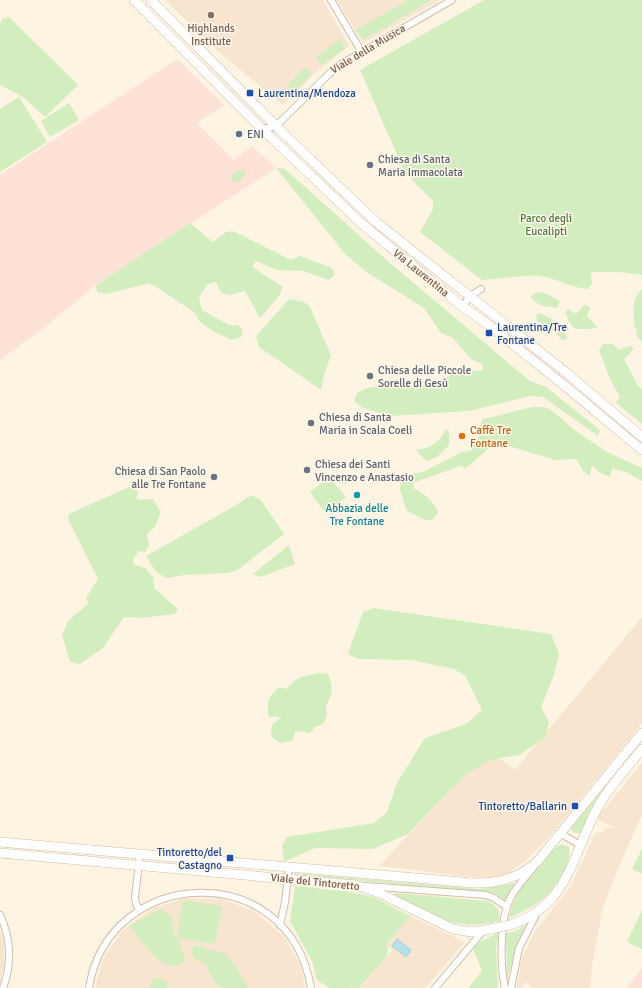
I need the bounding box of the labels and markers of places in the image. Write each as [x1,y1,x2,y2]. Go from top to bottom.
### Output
marker: Highlands Institute [206,10,216,20]
place label: Highlands Institute [187,22,235,48]
place label: Laurentina/Mendoza [258,87,356,100]
marker: Laurentina/Mendoza [245,88,255,98]
place label: ENI [247,128,264,141]
marker: ENI [234,129,244,139]
place label: Chiesa di Santa Maria Immacolata [378,153,463,179]
marker: Chiesa di Santa Maria Immacolata [365,160,375,170]
place label: Laurentina/Tre Fontane [497,321,567,347]
marker: Laurentina/Tre Fontane [484,328,494,338]
place label: Chiesa delle Piccole Sorelle di Gesù [378,364,471,390]
marker: Chiesa delle Piccole Sorelle di Gesù [365,371,375,381]
place label: Chiesa di Santa Maria in Scala Coeli [319,411,412,437]
marker: Chiesa di Santa Maria in Scala Coeli [306,418,316,428]
place label: Caffè Tre Fontane [470,424,511,450]
marker: Caffè Tre Fontane [457,431,467,441]
place label: Chiesa dei Santi Vincenzo e Anastasio [315,458,414,484]
place label: Chiesa di San Paolo alle Tre Fontane [115,465,206,491]
marker: Chiesa dei Santi Vincenzo e Anastasio [302,465,312,475]
marker: Chiesa di San Paolo alle Tre Fontane [209,472,219,482]
marker: Abbazia delle Tre Fontane [352,490,362,500]
place label: Abbazia delle Tre Fontane [326,502,388,528]
place label: Tintoretto/Ballarin [478,800,567,813]
marker: Tintoretto/Ballarin [570,801,580,811]
place label: Tintoretto/del Castagno [157,846,222,872]
marker: Tintoretto/del Castagno [225,853,235,863]

